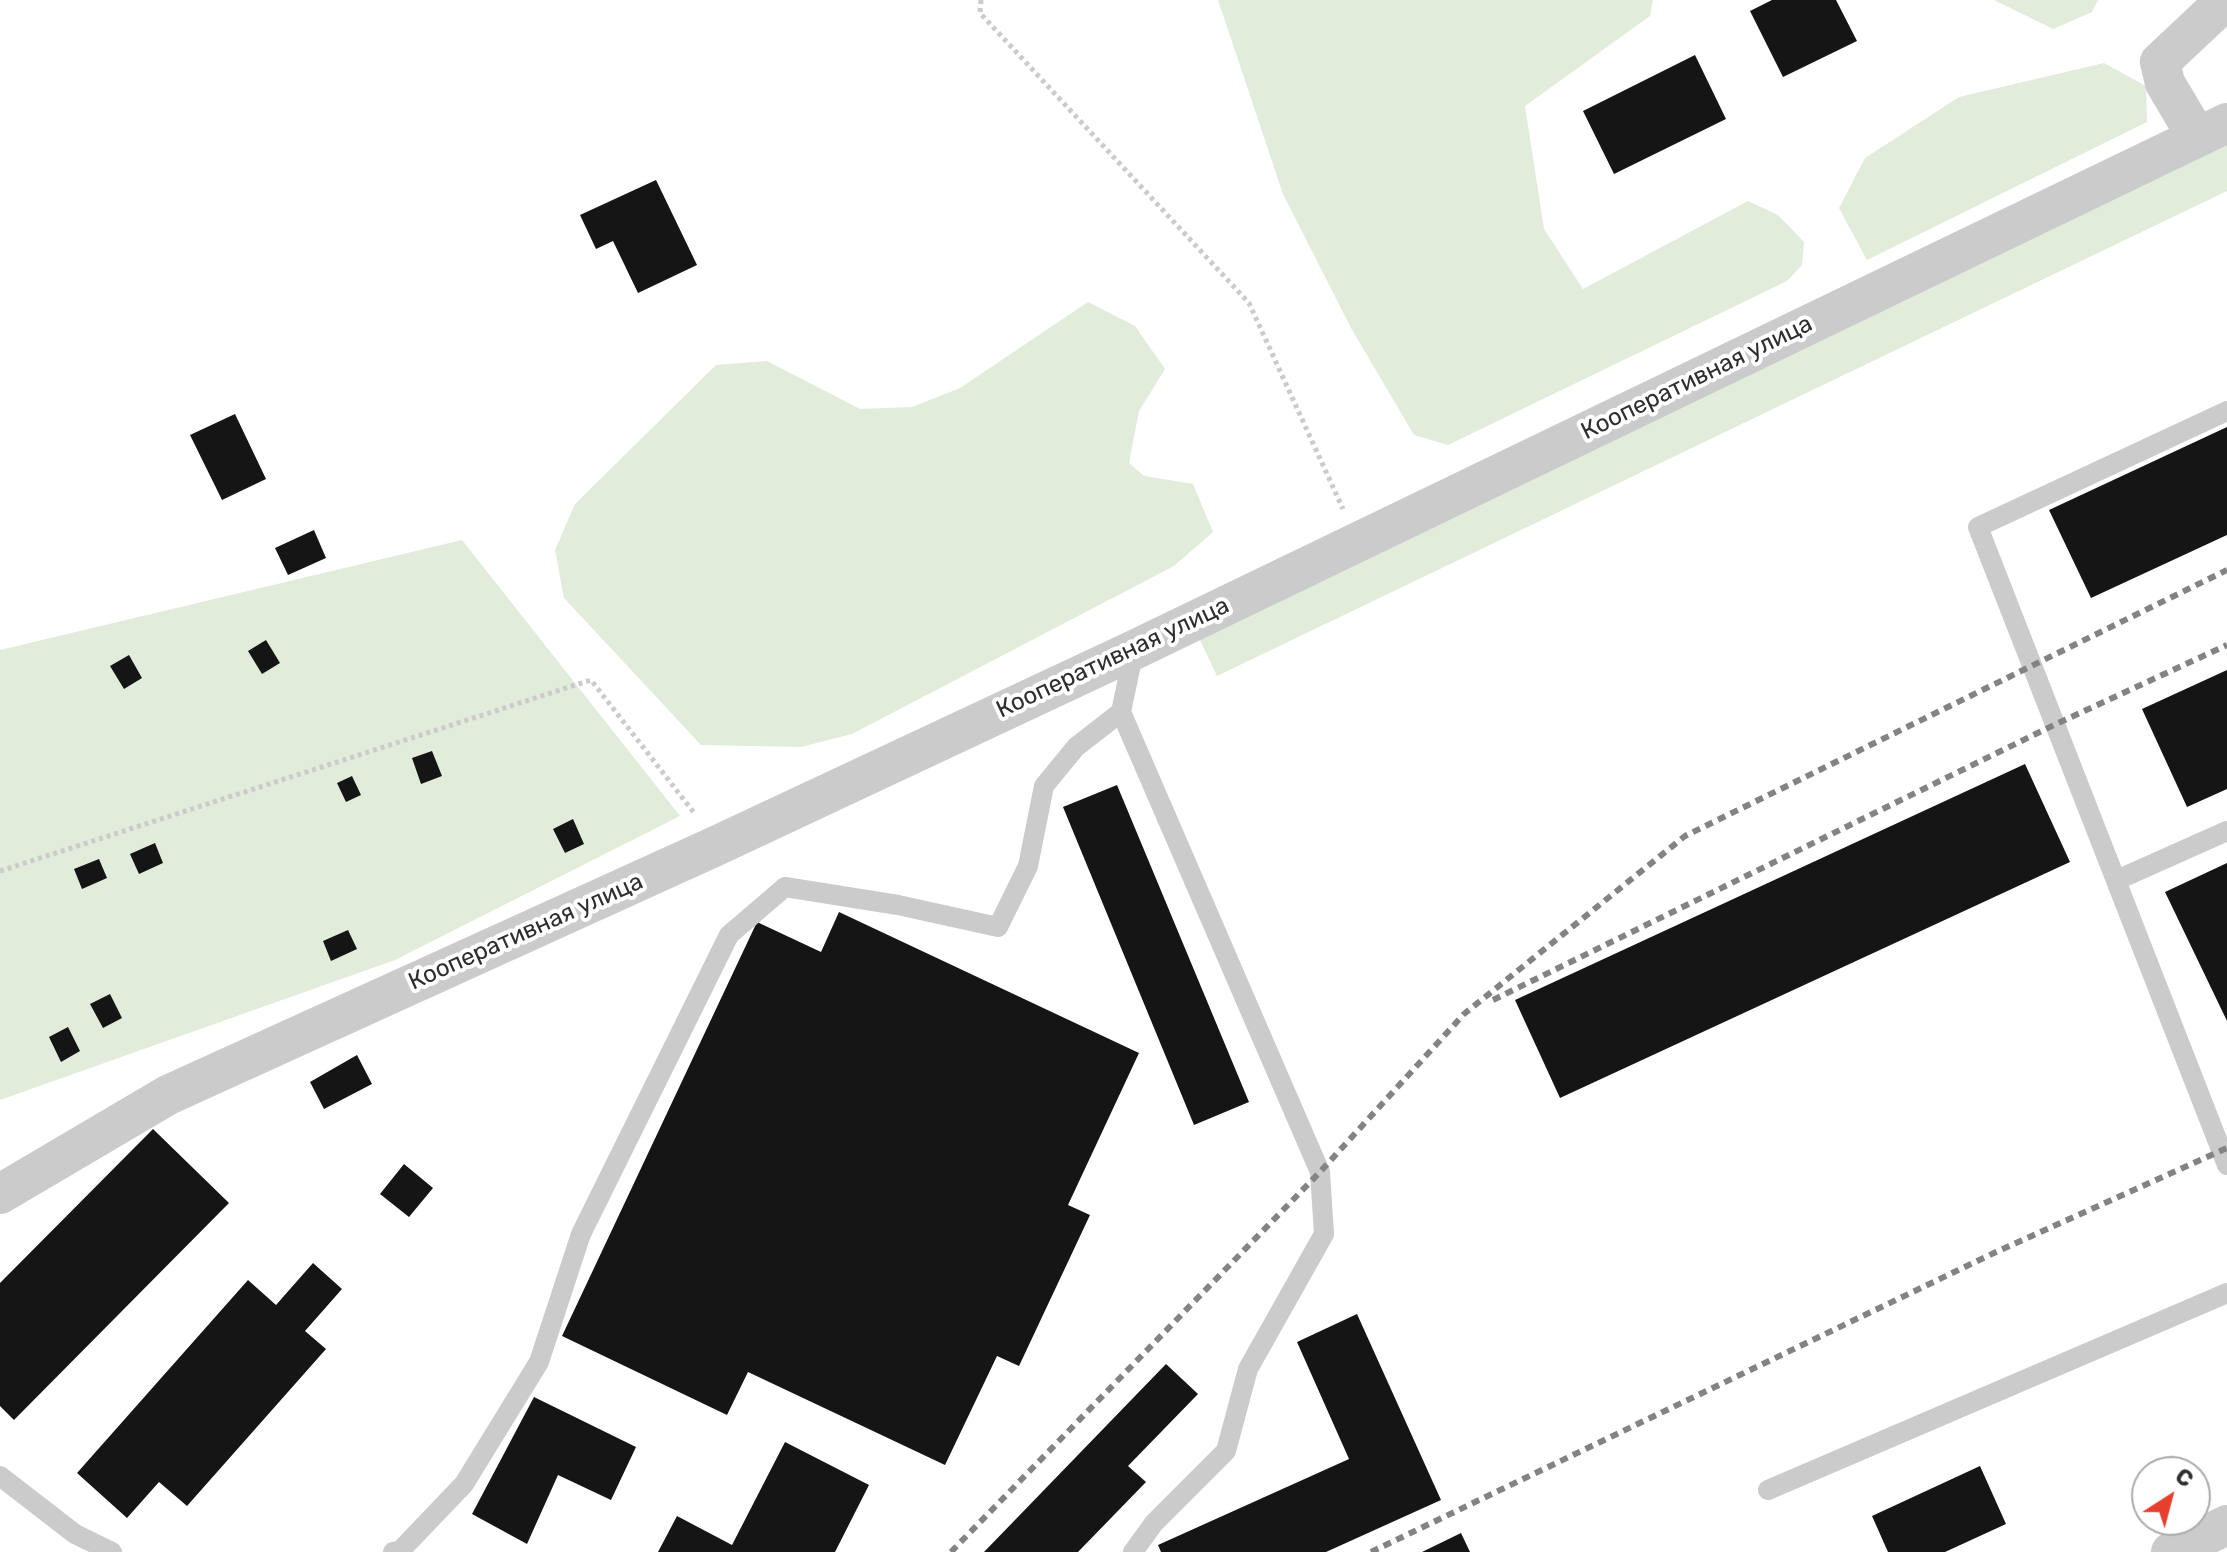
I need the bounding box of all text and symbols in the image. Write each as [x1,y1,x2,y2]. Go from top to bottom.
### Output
street label: Кооперативная улица [1577,309,1817,447]
street label: Кооперативная улица [992,591,1234,725]
street label: Кооперативная улица [404,867,648,997]
north arrow [2131,1456,2211,1536]
text: С [2170,1462,2198,1493]

